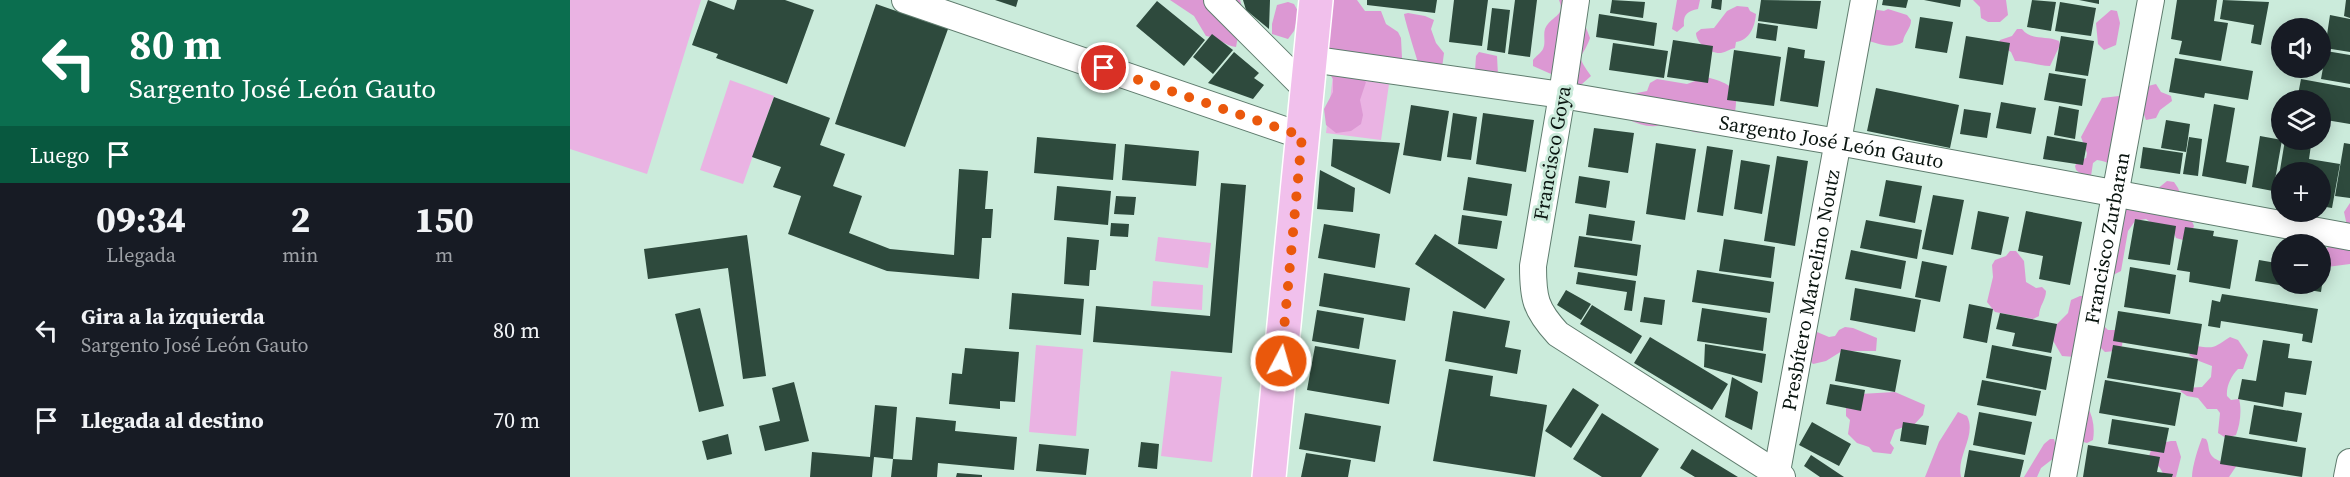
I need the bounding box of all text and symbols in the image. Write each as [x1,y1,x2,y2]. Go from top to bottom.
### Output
text: 80 m [129,15,222,73]
map controls [2271,18,2331,294]
button: sound [2271,18,2331,78]
icon: left [30,24,108,102]
pin [1078,42,1129,93]
icon: arrive [1087,51,1120,84]
text: Sargento José León Gauto [129,70,436,107]
street label: Francisco Goya [1526,83,1578,222]
button: layers [2271,90,2331,150]
street label: Sargento José León Gauto [1717,108,1946,175]
icon: arrive [102,138,135,171]
text: Luego [30,140,90,170]
street label: Francisco Zurbaran [2078,150,2137,326]
button: + [2271,162,2331,222]
street label: Presbítero Marcelino Noutz [1775,167,1846,413]
text: 09:34 [96,195,186,244]
text: 2 [290,195,310,244]
text: 150 [414,195,474,244]
button: − [2271,234,2331,294]
text: Llegada [106,241,176,269]
text: min [282,241,318,269]
text: m [435,241,453,269]
text: Gira a la izquierda [81,301,265,331]
icon: left [30,314,63,347]
text: 80 m [493,315,540,345]
position arrow [1249,329,1313,393]
text: Sargento José León Gauto [81,331,309,359]
icon: arrive [30,404,63,437]
text: Llegada al destino [81,405,264,435]
text: 70 m [493,405,540,435]

